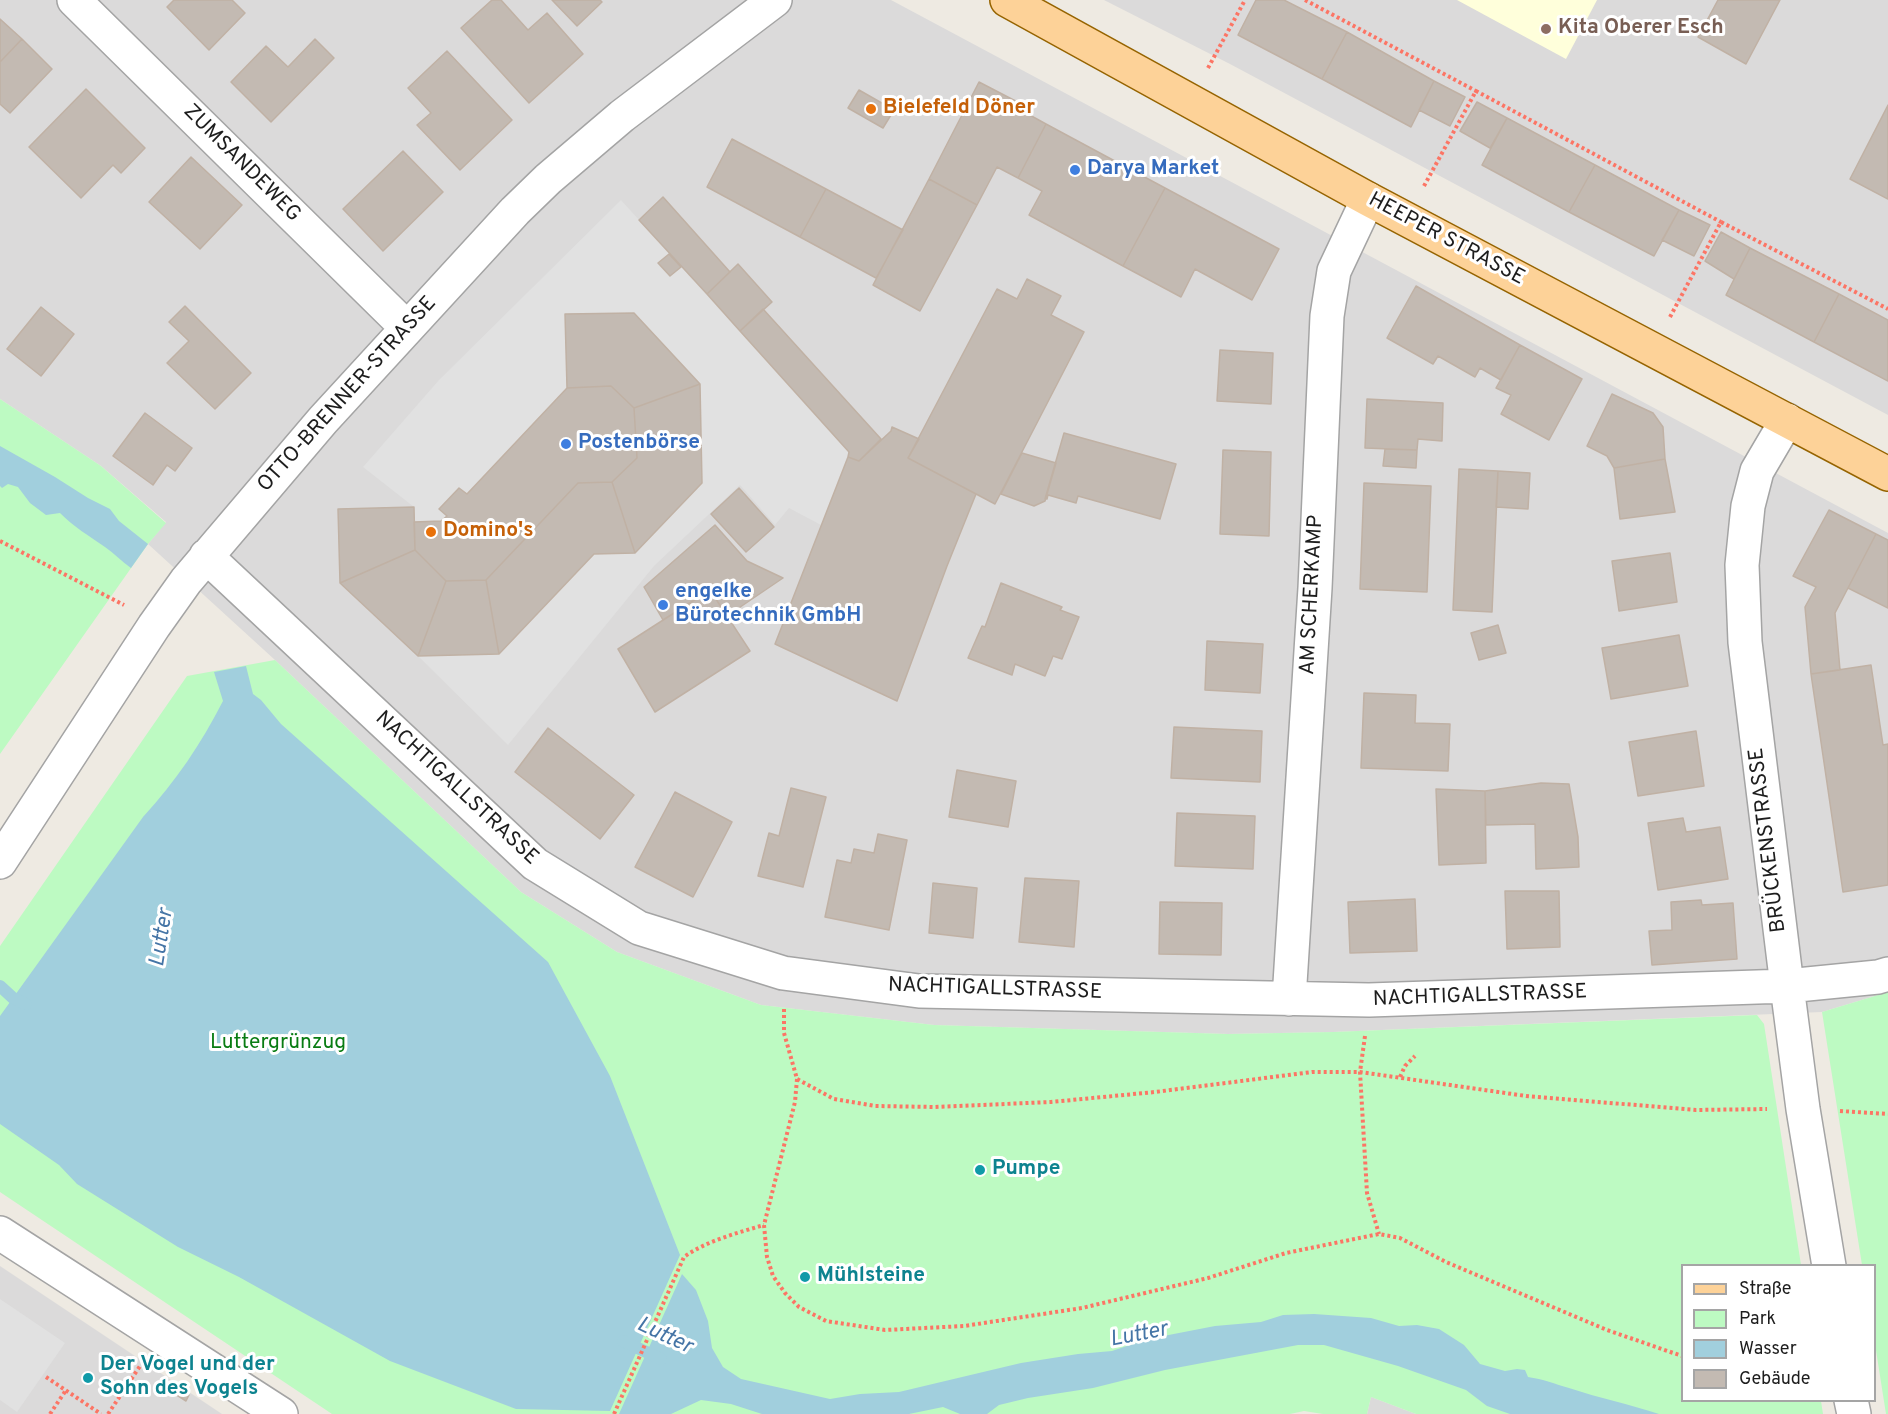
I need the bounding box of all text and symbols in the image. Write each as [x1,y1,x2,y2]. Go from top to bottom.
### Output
place label: Kita Oberer Esch [1558,16,1724,42]
marker: Kita Oberer Esch [1539,22,1553,36]
place label: Bielefeld Döner [883,96,1035,122]
street label: ZUMSANDEWEG [177,100,305,228]
marker: Bielefeld Döner [864,102,878,116]
place label: Darya Market [1087,157,1219,183]
marker: Darya Market [1068,163,1082,177]
street label: HEEPER STRASSE [1364,188,1528,292]
street label: OTTO-BRENNER-STRASSE [253,292,443,498]
place label: Postenbörse [578,431,700,457]
marker: Postenbörse [559,437,573,451]
street label: AM SCHERKAMP [1296,514,1330,676]
place label: Domino's [443,519,534,545]
marker: Domino's [424,525,438,539]
place label: engelke Bürotechnik GmbH [675,580,861,630]
marker: engelke Bürotechnik GmbH [656,598,670,612]
street label: NACHTIGALLSTRASSE [369,707,543,871]
street label: BRÜCKENSTRASSE [1745,746,1793,934]
water label: Lutter [145,907,181,969]
street label: NACHTIGALLSTRASSE [887,974,1103,1006]
street label: NACHTIGALLSTRASSE [1372,981,1588,1013]
park label: Luttergrünzug [210,1031,346,1057]
place label: Pumpe [992,1157,1060,1183]
marker: Pumpe [973,1163,987,1177]
place label: Mühlsteine [817,1264,925,1290]
legend [1681,1264,1876,1402]
marker: Mühlsteine [798,1270,812,1284]
text: Straße [1739,1278,1791,1301]
text: Park [1739,1308,1776,1331]
water label: Lutter [632,1313,696,1361]
water label: Lutter [1108,1317,1170,1355]
text: Wasser [1739,1338,1797,1361]
place label: Der Vogel und der Sohn des Vogels [100,1353,275,1403]
text: Gebäude [1739,1368,1811,1391]
marker: Der Vogel und der Sohn des Vogels [81,1371,95,1385]

